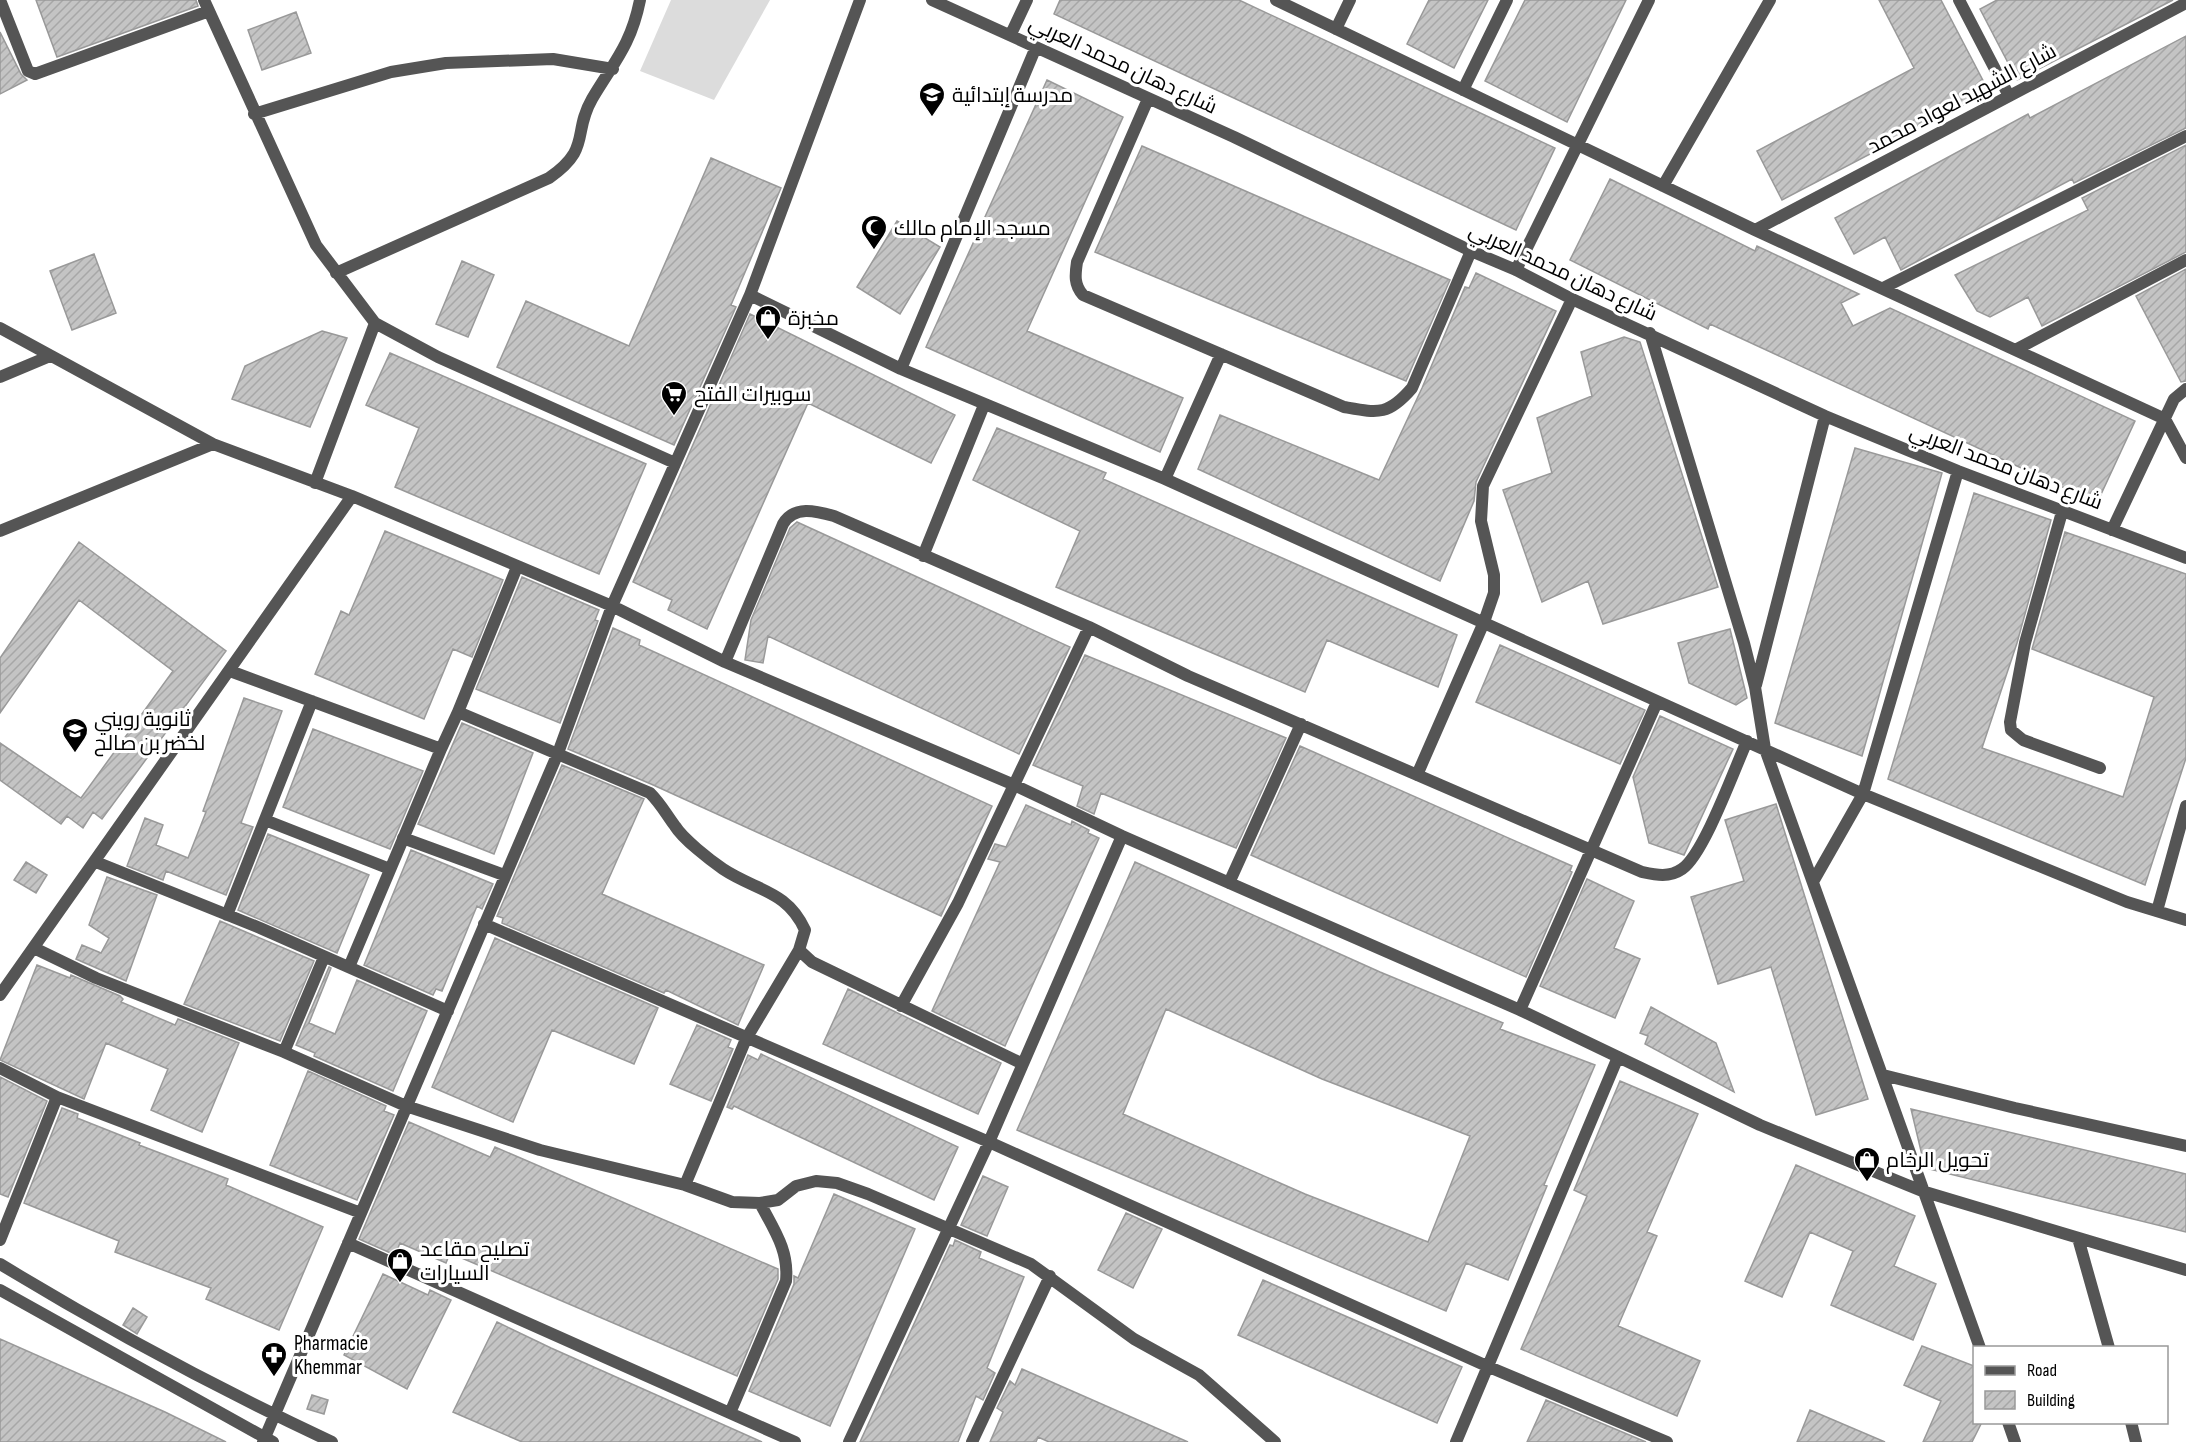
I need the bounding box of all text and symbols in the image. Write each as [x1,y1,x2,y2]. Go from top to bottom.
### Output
street label: شارع دهان محمد العربي [1024,10,1221,122]
street label: شارع الشهيد لعواد محمد [1863,39,2061,160]
school or university icon: مدرسة إبتدائية [917,80,947,118]
place label: مدرسة إبتدائية [952,83,1073,108]
mosque icon: مسجد الإمام مالك [859,213,889,251]
place label: مسجد الإمام مالك [894,216,1051,242]
street label: شارع دهان محمد العربي [1464,217,1661,329]
shop icon: مخبزة [753,303,783,341]
place label: مخبزة [788,306,839,331]
supermarket icon: سوبيرات الفتح [659,379,689,417]
place label: سوبيرات الفتح [694,382,811,408]
street label: شارع دهان محمد العربي [1905,419,2106,518]
place label: ثانوية رويني لخضر بن صالح [94,707,205,757]
school or university icon: ثانوية رويني لخضر بن صالح [60,716,90,754]
shop icon: تحويل الرخام [1852,1145,1882,1183]
place label: تحويل الرخام [1886,1148,1989,1174]
place label: تصليح مقاعد السيارات [420,1237,530,1286]
shop icon: تصليح مقاعد السيارات [385,1246,415,1284]
place label: Pharmacie Khemmar [294,1331,368,1380]
pharmacy icon: Pharmacie Khemmar [259,1340,289,1378]
legend [1973,1346,2168,1424]
text: Road [2027,1360,2057,1381]
text: Building [2027,1390,2075,1411]

